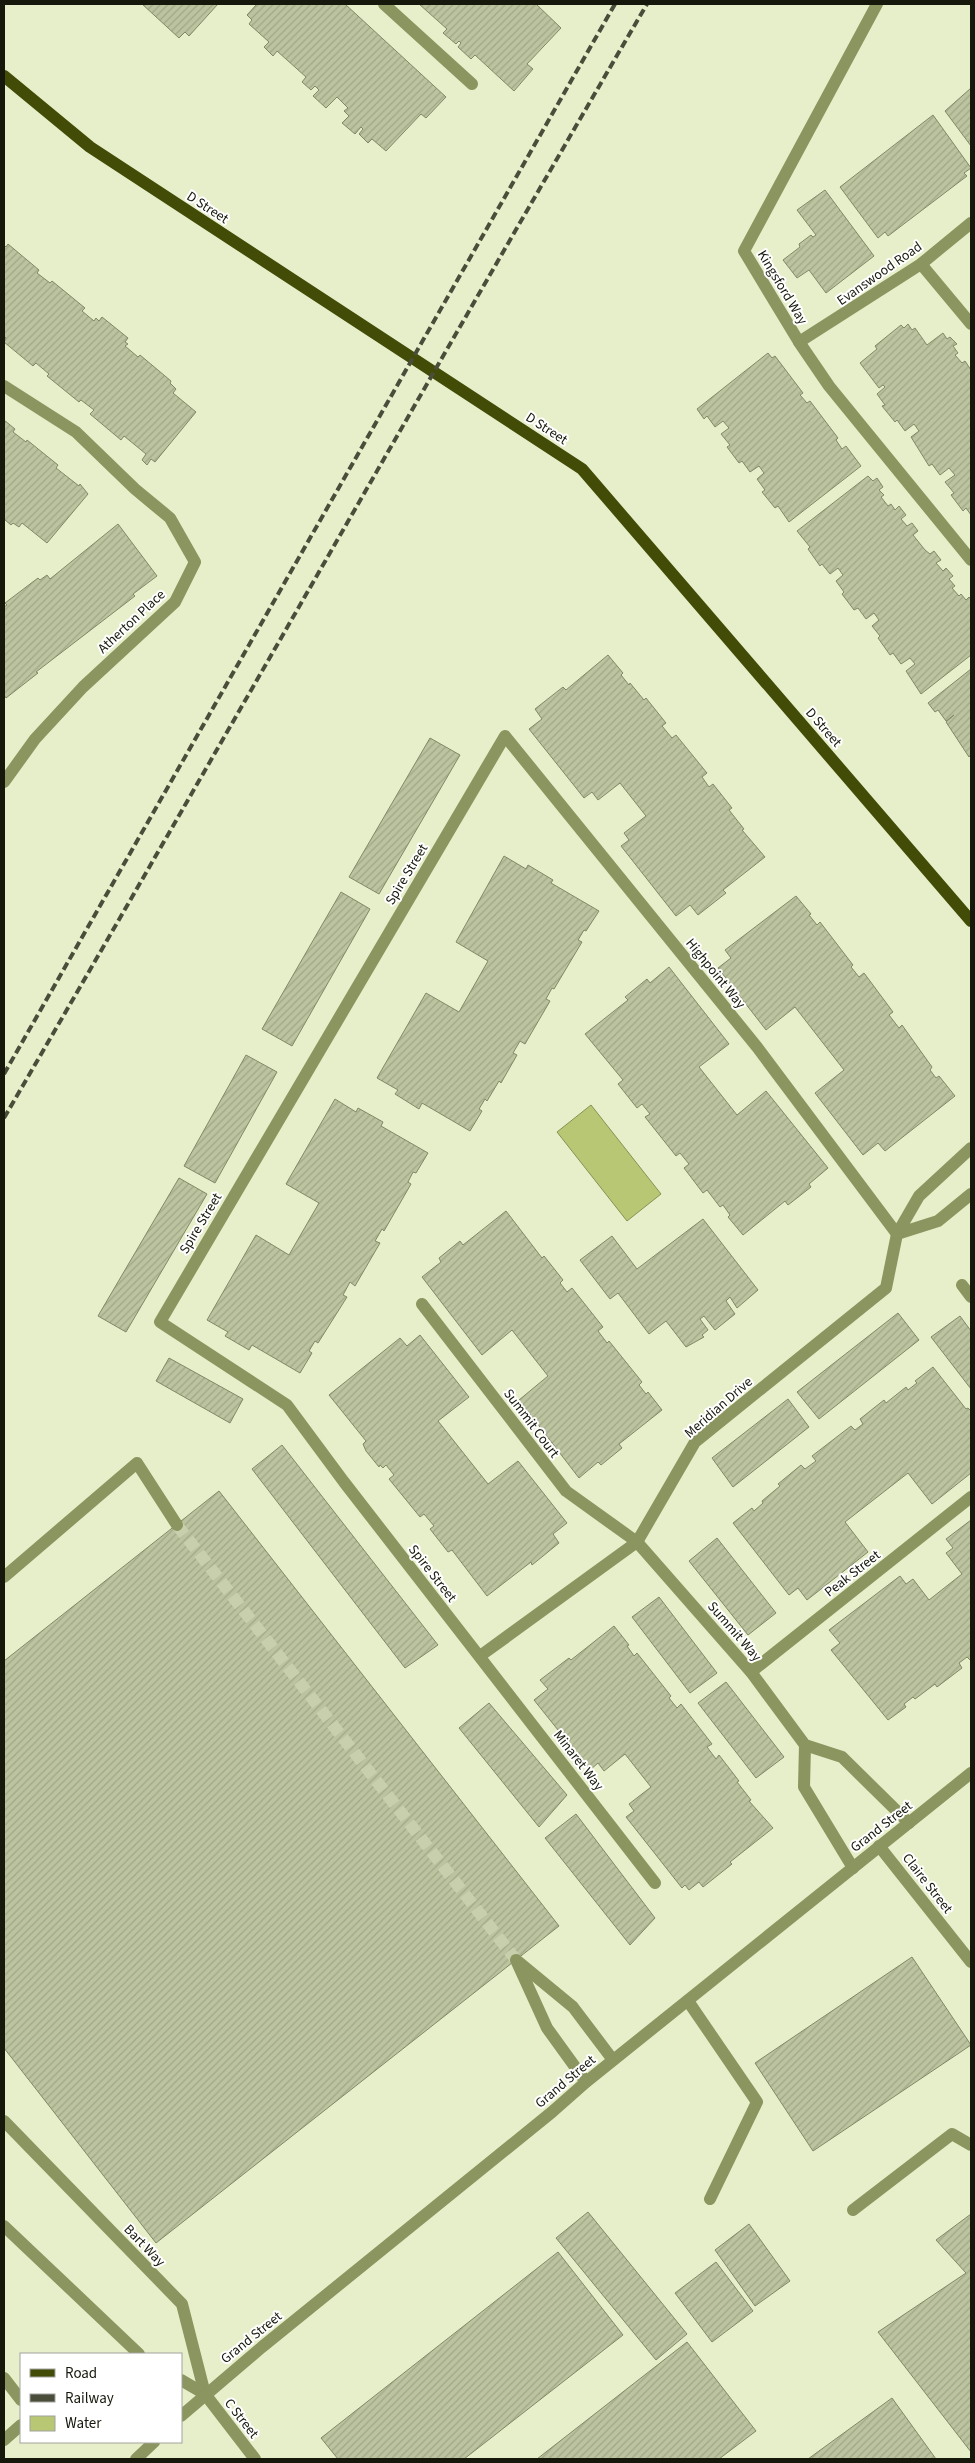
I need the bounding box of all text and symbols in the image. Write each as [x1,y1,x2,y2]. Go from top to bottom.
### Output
street label: D Street [183,187,233,229]
street label: Evanswood Road [833,237,926,311]
street label: Kingsford Way [752,247,812,329]
street label: D Street [522,408,572,450]
street label: Atherton Place [94,585,170,658]
street label: D Street [800,704,846,752]
street label: Spire Street [381,840,433,909]
street label: Highpoint Way [681,934,750,1014]
street label: Spire Street [175,1189,227,1258]
street label: Meridian Drive [680,1372,757,1443]
street label: Summit Court [499,1385,564,1463]
street label: Spire Street [403,1541,461,1607]
street label: Peak Street [820,1545,885,1602]
street label: Summit Way [703,1597,766,1666]
street label: Minaret Way [548,1726,608,1795]
street label: Grand Street [846,1796,917,1857]
street label: Claire Street [897,1849,957,1918]
street label: Grand Street [531,2050,600,2113]
street label: Bart Way [119,2220,170,2272]
street label: Grand Street [217,2307,287,2369]
legend [20,2353,182,2443]
text: Road [65,2363,97,2384]
text: Railway [65,2388,114,2409]
street label: C Street [219,2394,263,2443]
text: Water [65,2413,102,2434]

